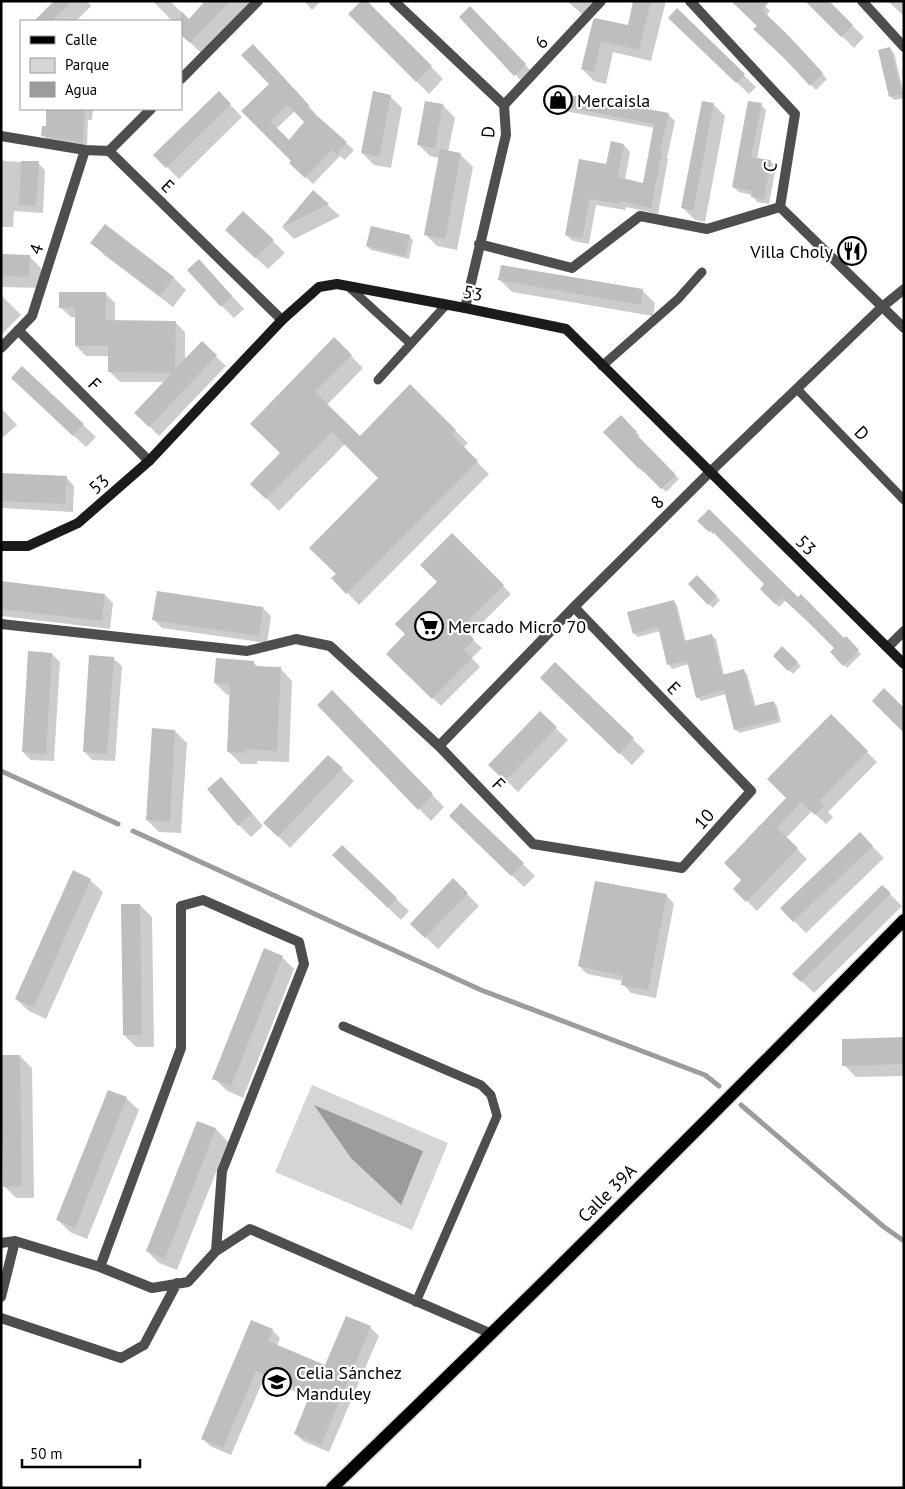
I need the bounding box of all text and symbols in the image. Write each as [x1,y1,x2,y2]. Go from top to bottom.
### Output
legend [20,20,182,110]
text: Calle [65,30,97,49]
street label: 6 [529,31,553,53]
text: Parque [65,55,109,74]
text: Agua [65,80,97,99]
shop icon: Mercaisla [543,85,573,115]
place label: Mercaisla [577,89,650,112]
street label: D [476,125,500,139]
street label: C [758,160,782,174]
street label: E [157,174,179,198]
restaurant icon: Villa Choly [837,236,867,266]
place label: Villa Choly [749,240,834,263]
street label: 4 [24,241,49,257]
street label: 53 [461,280,485,306]
street label: F [84,373,106,395]
street label: D [850,421,874,445]
street label: 53 [84,469,114,499]
street label: 8 [645,490,669,514]
street label: 53 [791,530,821,560]
supermarket icon: Mercado Micro 70 [414,611,444,641]
place label: Mercado Micro 70 [448,615,586,638]
street label: E [662,677,686,699]
street label: F [487,773,511,795]
street label: 10 [689,804,719,834]
street label: Calle 39A [573,1159,641,1227]
place label: Celia Sánchez Manduley [296,1361,402,1405]
school or university icon: Celia Sánchez Manduley [262,1367,292,1397]
scale bar [22,1436,140,1468]
text: 50 m [30,1444,63,1463]

